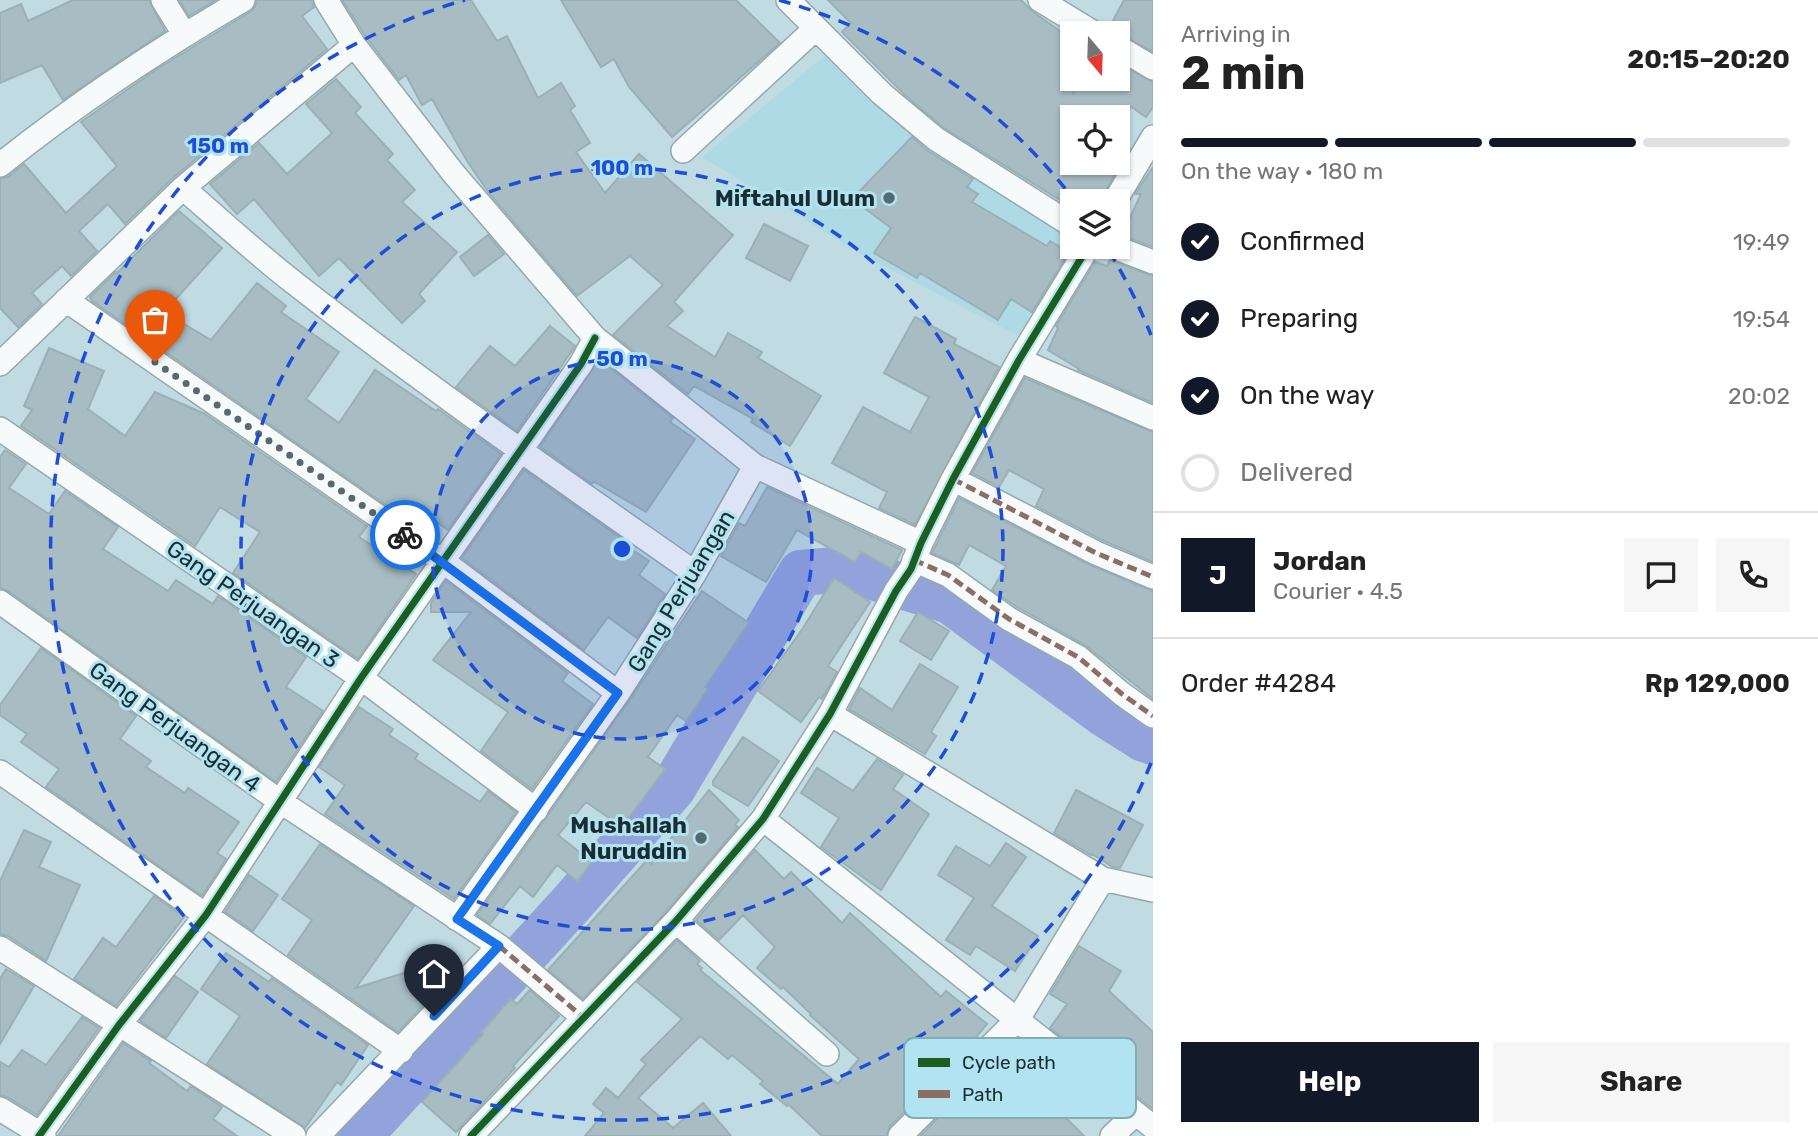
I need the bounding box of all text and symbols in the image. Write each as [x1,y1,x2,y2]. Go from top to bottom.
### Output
text: Arriving in [1181,20,1291,48]
north arrow [1060,21,1130,91]
map controls [1060,21,1130,259]
text: 20:15–20:20 [1627,44,1790,75]
text: 2 min [1181,46,1306,101]
button: locate [1060,105,1130,175]
text: 150 m [187,133,249,158]
text: 100 m [591,155,653,180]
text: On the way · 180 m [1181,157,1383,185]
place label: Miftahul Ulum [715,184,875,212]
button: layers [1060,189,1130,259]
marker: Miftahul Ulum [881,190,897,206]
icon: check [1181,223,1219,261]
text: Confirmed [1240,226,1365,257]
text: 19:49 [1733,228,1790,256]
pin [125,290,185,362]
icon: check [1181,300,1219,338]
icon: bag [136,301,174,339]
text: Preparing [1240,303,1358,334]
text: 19:54 [1733,305,1790,333]
text: 50 m [596,346,648,371]
icon: check [1181,377,1219,415]
text: On the way [1240,380,1374,411]
text: 20:02 [1728,382,1790,410]
text: Delivered [1240,457,1353,488]
courier [370,500,440,570]
street label: Gang Perjuangan [621,505,741,677]
icon: bike [386,516,424,554]
street label: Gang Perjuangan 3 [161,534,345,674]
centre of rings [610,537,634,561]
button: chat [1624,538,1698,612]
button: phone [1716,538,1790,612]
text: Jordan [1273,546,1366,577]
text: J [1209,560,1227,591]
text: Courier · 4.5 [1273,577,1403,605]
street label: Gang Perjuangan 4 [84,656,266,798]
text: Order #4284 [1181,668,1336,699]
text: Rp 129,000 [1645,668,1790,699]
place label: Mushallah Nuruddin [570,811,687,865]
marker: Mushallah Nuruddin [693,830,709,846]
pin [404,944,464,1016]
icon: home [415,955,453,993]
legend [904,1038,1136,1118]
button: Help [1181,1042,1479,1122]
button: Share [1493,1042,1790,1122]
text: Cycle path [962,1051,1056,1074]
text: Path [962,1083,1003,1106]

